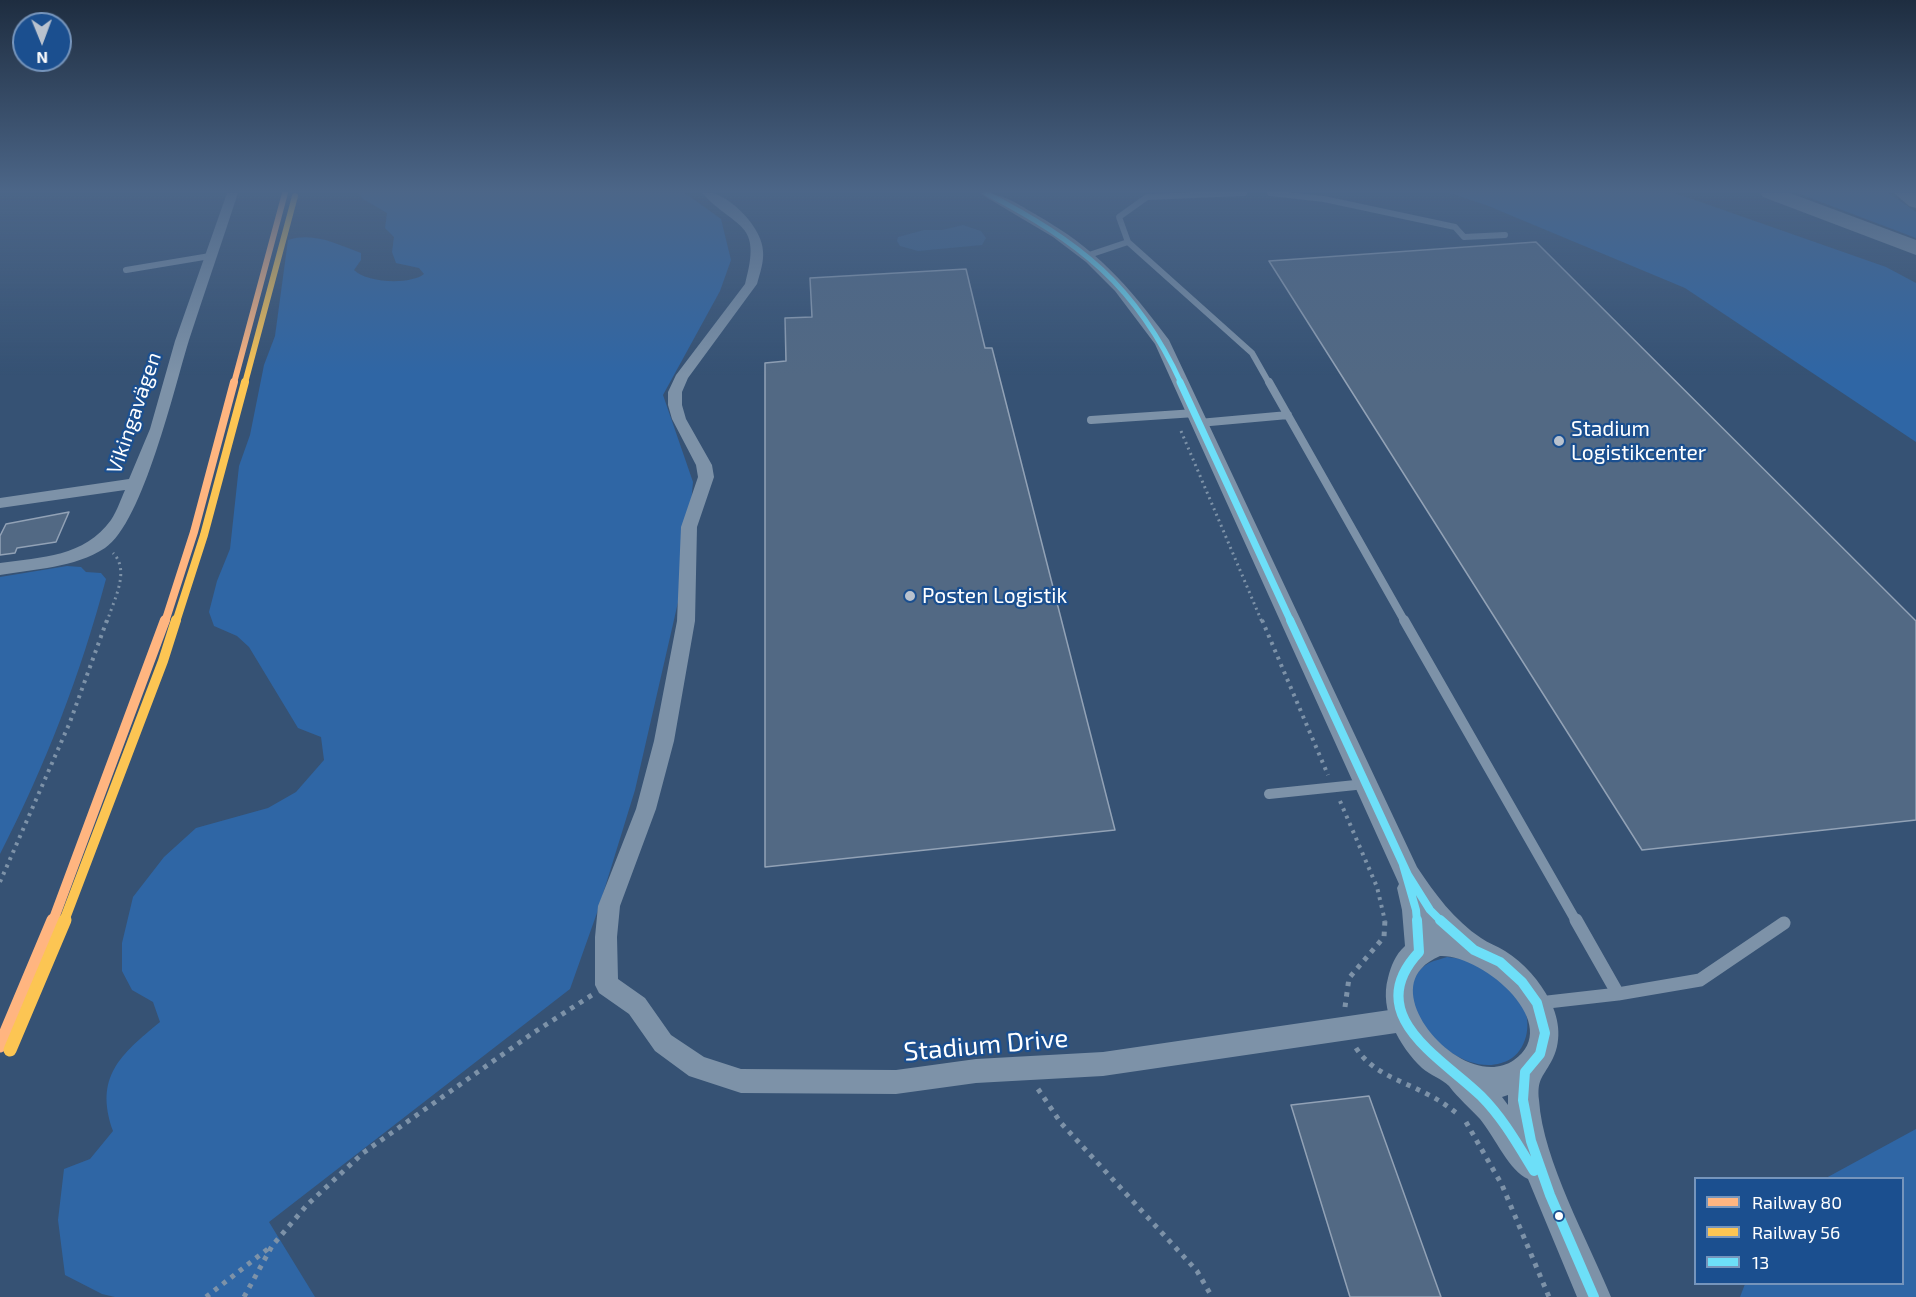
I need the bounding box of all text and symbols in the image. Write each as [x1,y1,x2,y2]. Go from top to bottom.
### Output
north arrow [12,12,72,72]
text: N [36,49,48,68]
street label: Vikingavägen [101,349,167,477]
place label: Stadium Logistikcenter [1571,416,1706,466]
marker: Stadium Logistikcenter [1552,434,1566,448]
place label: Posten Logistik [922,583,1067,609]
marker: Posten Logistik [903,589,917,603]
street label: Stadium Drive [902,1022,1070,1068]
legend [1694,1177,1904,1285]
text: Railway 80 [1752,1191,1842,1213]
unlabelled marker [1553,1210,1565,1222]
text: Railway 56 [1752,1221,1840,1243]
text: 13 [1752,1251,1769,1273]

